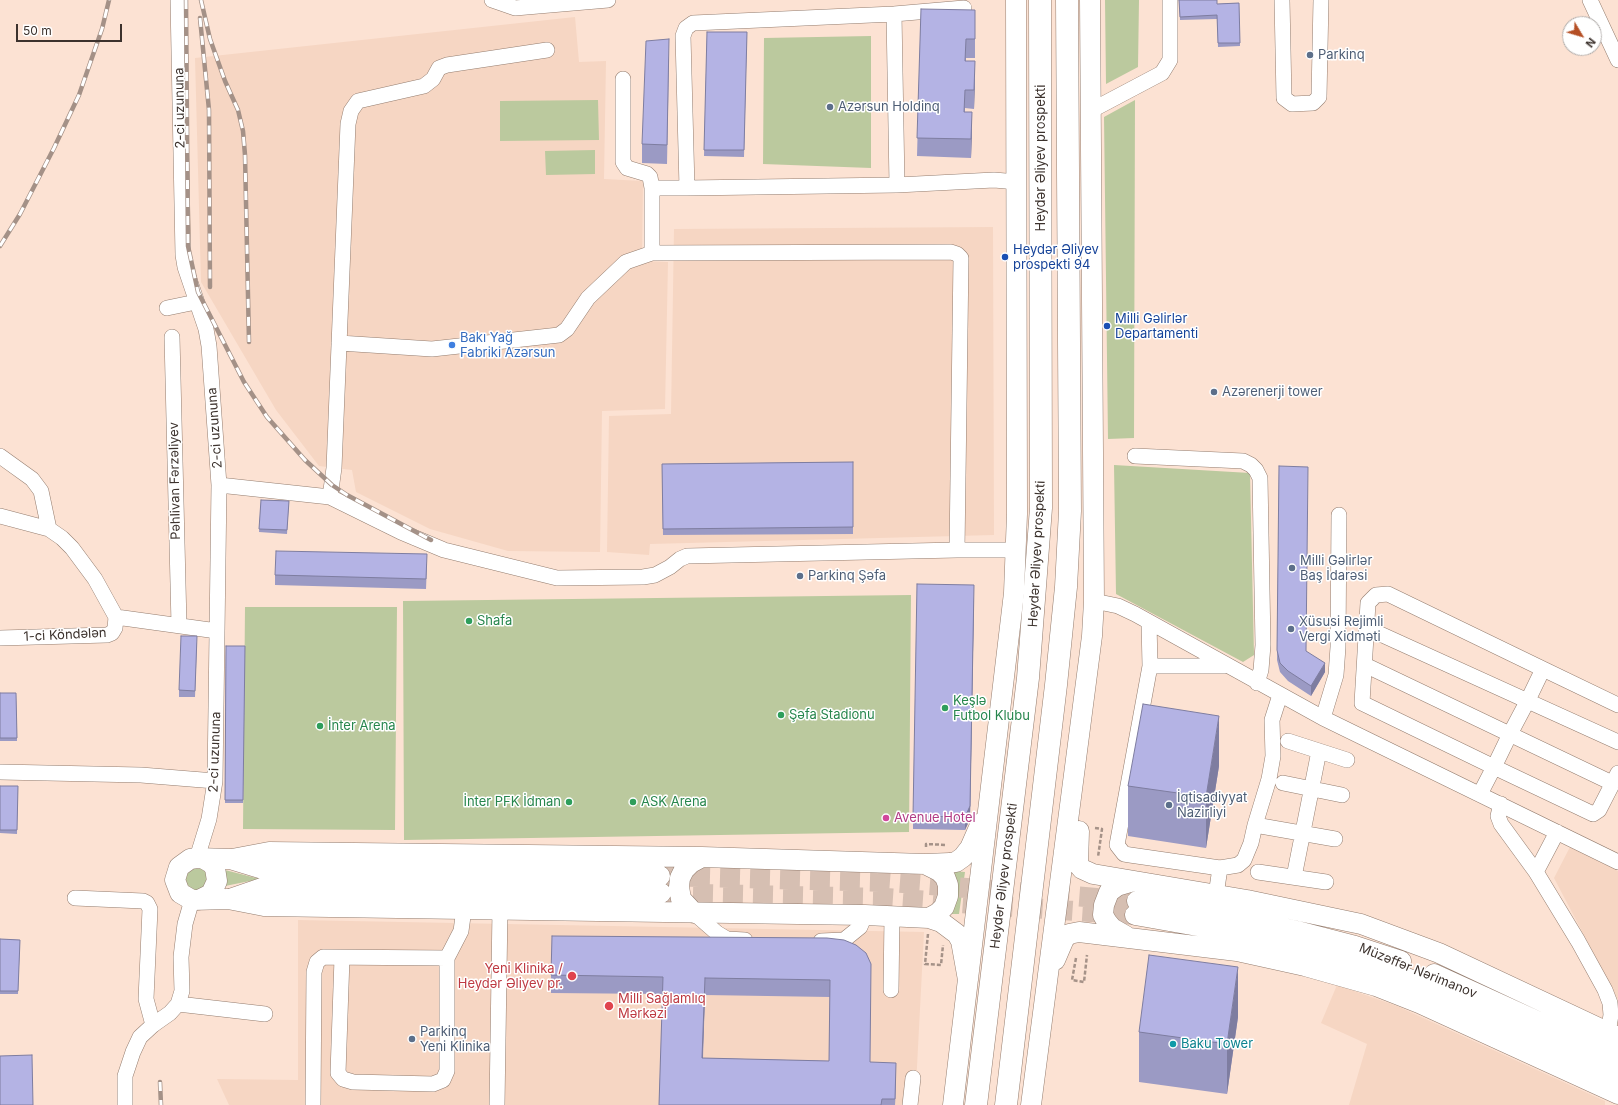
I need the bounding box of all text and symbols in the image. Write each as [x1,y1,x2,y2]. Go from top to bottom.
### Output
scale bar [18,16,124,42]
north arrow [1562,16,1602,56]
text: 50 m [23,23,52,38]
text: N [1583,35,1599,50]
place label: Parkinq [1318,47,1365,63]
marker: Parkinq [1305,50,1315,60]
street label: 2-ci uzununa [171,67,189,149]
street label: Heydər Əliyev prospekti [1033,85,1049,231]
place label: Azərsun Holdinq [838,99,940,115]
marker: Azərsun Holdinq [825,102,835,112]
place label: Heydər Əliyev prospekti 94 [1013,242,1099,273]
marker: Heydər Əliyev prospekti 94 [1000,252,1010,262]
place label: Milli Gəlirlər Departamenti [1115,311,1198,342]
marker: Milli Gəlirlər Departamenti [1102,321,1112,331]
place label: Bakı Yağ Fabriki Azərsun [460,330,555,361]
marker: Bakı Yağ Fabriki Azərsun [447,340,457,350]
place label: Azərenerji tower [1222,384,1323,400]
street label: 2-ci uzununa [204,387,226,469]
marker: Azərenerji tower [1209,387,1219,397]
street label: Pəhlivan Fərzəliyev [166,422,184,540]
street label: Heydər Əliyev prospekti [1025,480,1049,628]
place label: Milli Gəlirlər Baş İdarəsi [1300,553,1372,584]
marker: Milli Gəlirlər Baş İdarəsi [1287,563,1297,573]
place label: Parkinq Şəfa [808,568,886,584]
marker: Parkinq Şəfa [795,571,805,581]
place label: Shafa [477,613,512,629]
place label: Xüsusi Rejimli Vergi Xidməti [1299,614,1384,645]
marker: Shafa [464,616,474,626]
marker: Xüsusi Rejimli Vergi Xidməti [1286,624,1296,634]
street label: 1-ci Köndələn [23,625,107,645]
place label: Keşlə Futbol Klubu [953,693,1030,724]
marker: Keşlə Futbol Klubu [940,703,950,713]
place label: Şəfa Stadionu [789,707,875,723]
marker: Şəfa Stadionu [776,710,786,720]
street label: 2-ci uzununa [206,711,224,793]
place label: İnter Arena [328,718,396,734]
marker: İnter Arena [315,721,325,731]
place label: İqtisadiyyat Nazirliyi [1177,790,1247,821]
place label: İnter PFK İdman [463,794,561,810]
place label: ASK Arena [641,794,707,810]
marker: İnter PFK İdman [564,797,574,807]
marker: ASK Arena [628,797,638,807]
marker: İqtisadiyyat Nazirliyi [1164,800,1174,810]
street label: Heydər Əliyev prospekti [987,802,1021,950]
place label: Avenue Hotel [894,810,976,826]
marker: Avenue Hotel [881,813,891,823]
street label: Müzəffər Nərimanov [1357,940,1479,1002]
place label: Yeni Klinika / Heydər Əliyev pr. [458,961,563,992]
marker: Yeni Klinika / Heydər Əliyev pr. [566,970,578,982]
place label: Milli Sağlamlıq Mərkəzi [618,991,706,1022]
marker: Milli Sağlamlıq Mərkəzi [603,1000,615,1012]
place label: Parkinq Yeni Klinika [420,1024,490,1055]
marker: Parkinq Yeni Klinika [407,1034,417,1044]
place label: Baku Tower [1181,1036,1253,1052]
marker: Baku Tower [1168,1039,1178,1049]

